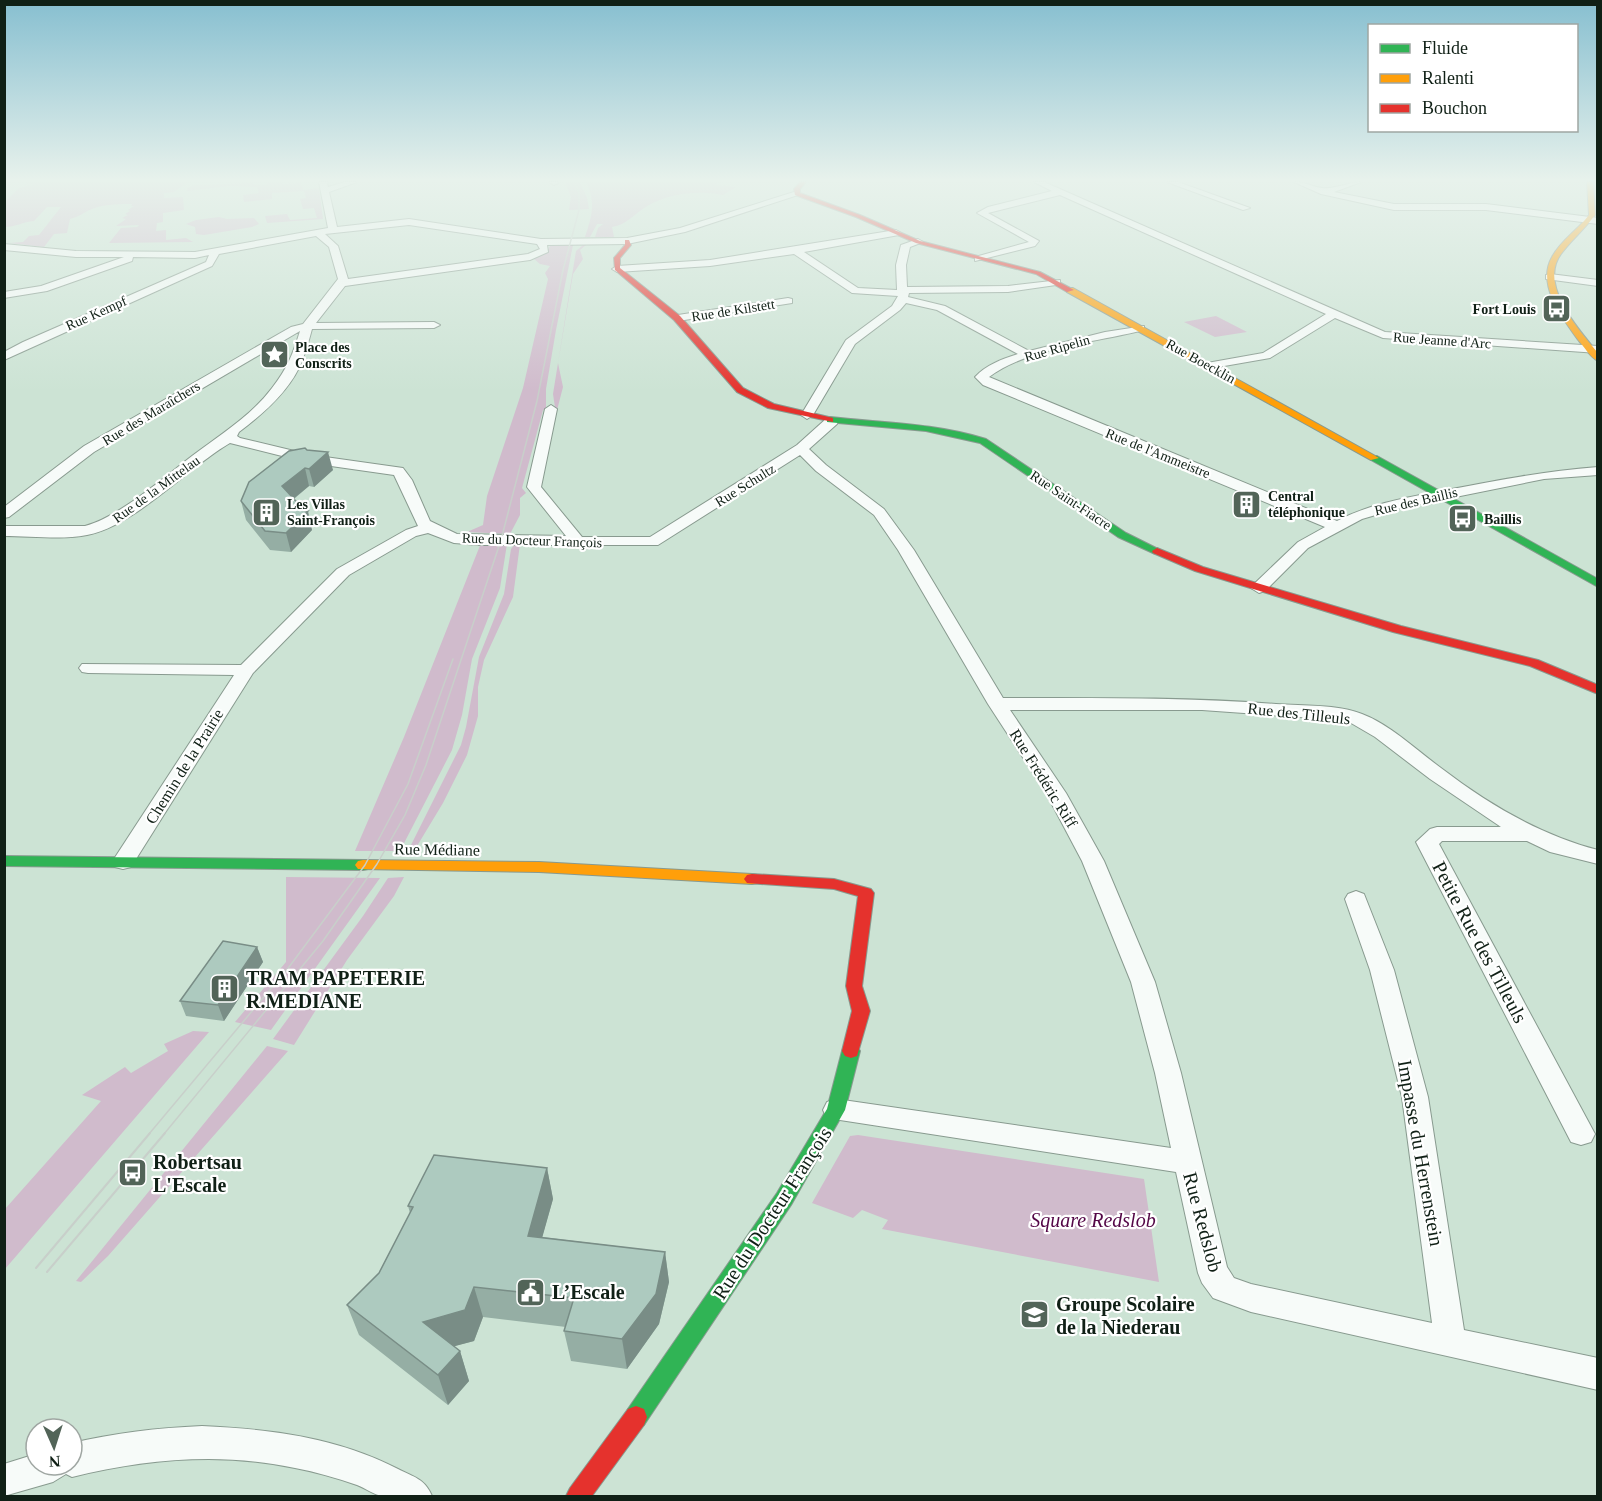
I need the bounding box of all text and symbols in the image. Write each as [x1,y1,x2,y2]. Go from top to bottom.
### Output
legend [1368,24,1578,132]
text: Fluide [1422,38,1468,58]
text: Ralenti [1422,68,1474,88]
text: Bouchon [1422,98,1487,118]
street label: Rue Kempf [63,293,129,334]
bus stop icon: Fort Louis [1541,293,1573,325]
street label: Rue de Kilstett [690,297,776,324]
place label: Fort Louis [1473,302,1537,317]
street label: Rue Jeanne d'Arc [1392,330,1491,351]
street label: Rue Ripelin [1023,332,1092,365]
street label: Rue Boecklin [1164,336,1238,387]
place icon: Place des Conscrits [258,339,290,371]
place label: Place des Conscrits [295,340,352,371]
street label: Rue des Maraîchers [100,378,203,448]
street label: Rue de l'Ammeistre [1103,426,1212,481]
street label: Rue de la Mittelau [110,453,203,526]
street label: Rue Schultz [712,461,778,510]
street label: Rue Saint-Fiacre [1027,468,1114,533]
street label: Rue des Baillis [1373,485,1459,518]
building icon: Central téléphonique [1231,488,1263,520]
place label: Central téléphonique [1268,489,1345,520]
building icon: Les Villas Saint-François [250,496,282,528]
place label: Les Villas Saint-François [287,497,375,528]
bus stop icon: Baillis [1447,503,1479,535]
place label: Baillis [1484,512,1522,527]
street label: Rue du Docteur François [462,531,602,550]
street label: Rue des Tilleuls [1247,700,1351,727]
street label: Chemin de la Prairie [142,706,227,827]
street label: Rue Frédéric Riff [1007,726,1081,831]
street label: Rue Médiane [394,840,480,859]
street label: Petite Rue des Tilleuls [1428,858,1532,1027]
place label: TRAM PAPETERIE R.MEDIANE [246,967,425,1012]
building icon: TRAM PAPETERIE R.MEDIANE [209,973,241,1005]
street label: Impasse du Herrenstein [1393,1058,1448,1248]
street label: Rue du Docteur François [708,1123,837,1304]
place label: Robertsau L'Escale [153,1151,242,1196]
bus stop icon: Robertsau L'Escale [116,1157,148,1189]
street label: Rue Redslob [1179,1170,1227,1274]
park label: Square Redslob [1030,1209,1156,1232]
public building icon: L’Escale [515,1276,547,1308]
place label: L’Escale [552,1281,625,1303]
place label: Groupe Scolaire de la Niederau [1056,1293,1195,1338]
school or university icon: Groupe Scolaire de la Niederau [1019,1299,1051,1331]
north arrow [24,1417,84,1477]
text: N [48,1453,61,1470]

